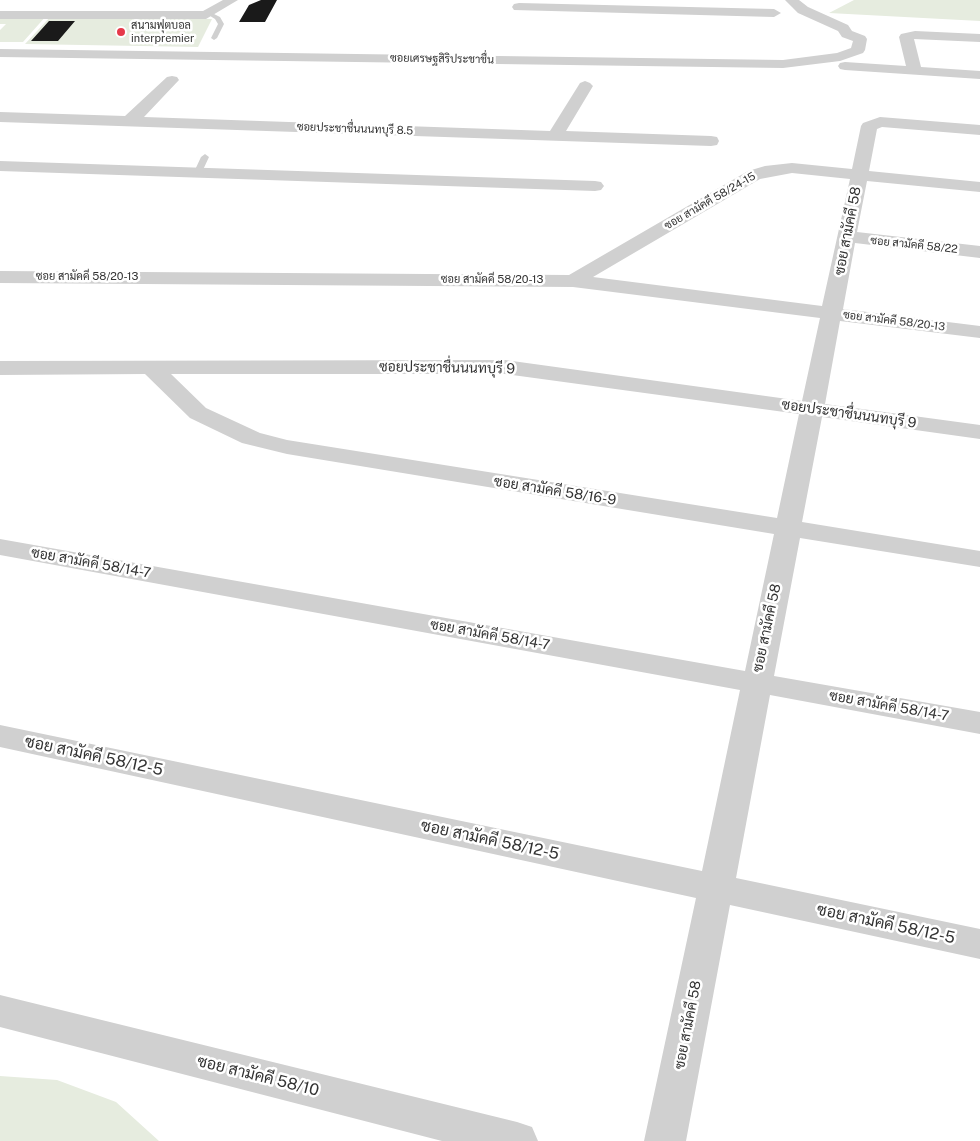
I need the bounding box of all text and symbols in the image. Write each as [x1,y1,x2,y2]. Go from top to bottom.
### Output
place label: สนามฟุตบอล interpremier [131,19,194,45]
marker: สนามฟุตบอล interpremier [115,26,127,38]
street label: ซอยเศรษฐสิริประชาชื่น [390,51,494,67]
street label: ซอยประชาชื่นนนทบุรี 8.5 [297,120,413,138]
street label: ซอย สามัคคี 58/24-15 [662,170,758,232]
street label: ซอย สามัคคี 58 [831,185,865,277]
street label: ซอย สามัคคี 58/22 [870,234,958,256]
street label: ซอย สามัคคี 58/20-13 [36,270,138,284]
street label: ซอย สามัคคี 58/20-13 [441,273,543,287]
street label: ซอย สามัคคี 58/20-13 [842,308,946,334]
street label: ซอยประชาชื่นนนทบุรี 9 [379,358,515,378]
street label: ซอยประชาชื่นนนทบุรี 9 [781,396,917,432]
street label: ซอย สามัคคี 58/16-9 [493,473,617,509]
street label: ซอย สามัคคี 58/14-7 [30,544,152,582]
street label: ซอย สามัคคี 58 [749,582,785,674]
street label: ซอย สามัคคี 58/14-7 [429,616,551,654]
street label: ซอย สามัคคี 58/14-7 [828,687,950,725]
street label: ซอย สามัคคี 58/12-5 [23,732,165,780]
street label: ซอย สามัคคี 58/12-5 [419,816,561,864]
street label: ซอย สามัคคี 58/12-5 [815,900,957,948]
street label: ซอย สามัคคี 58 [671,979,705,1071]
street label: ซอย สามัคคี 58/10 [195,1052,321,1100]

